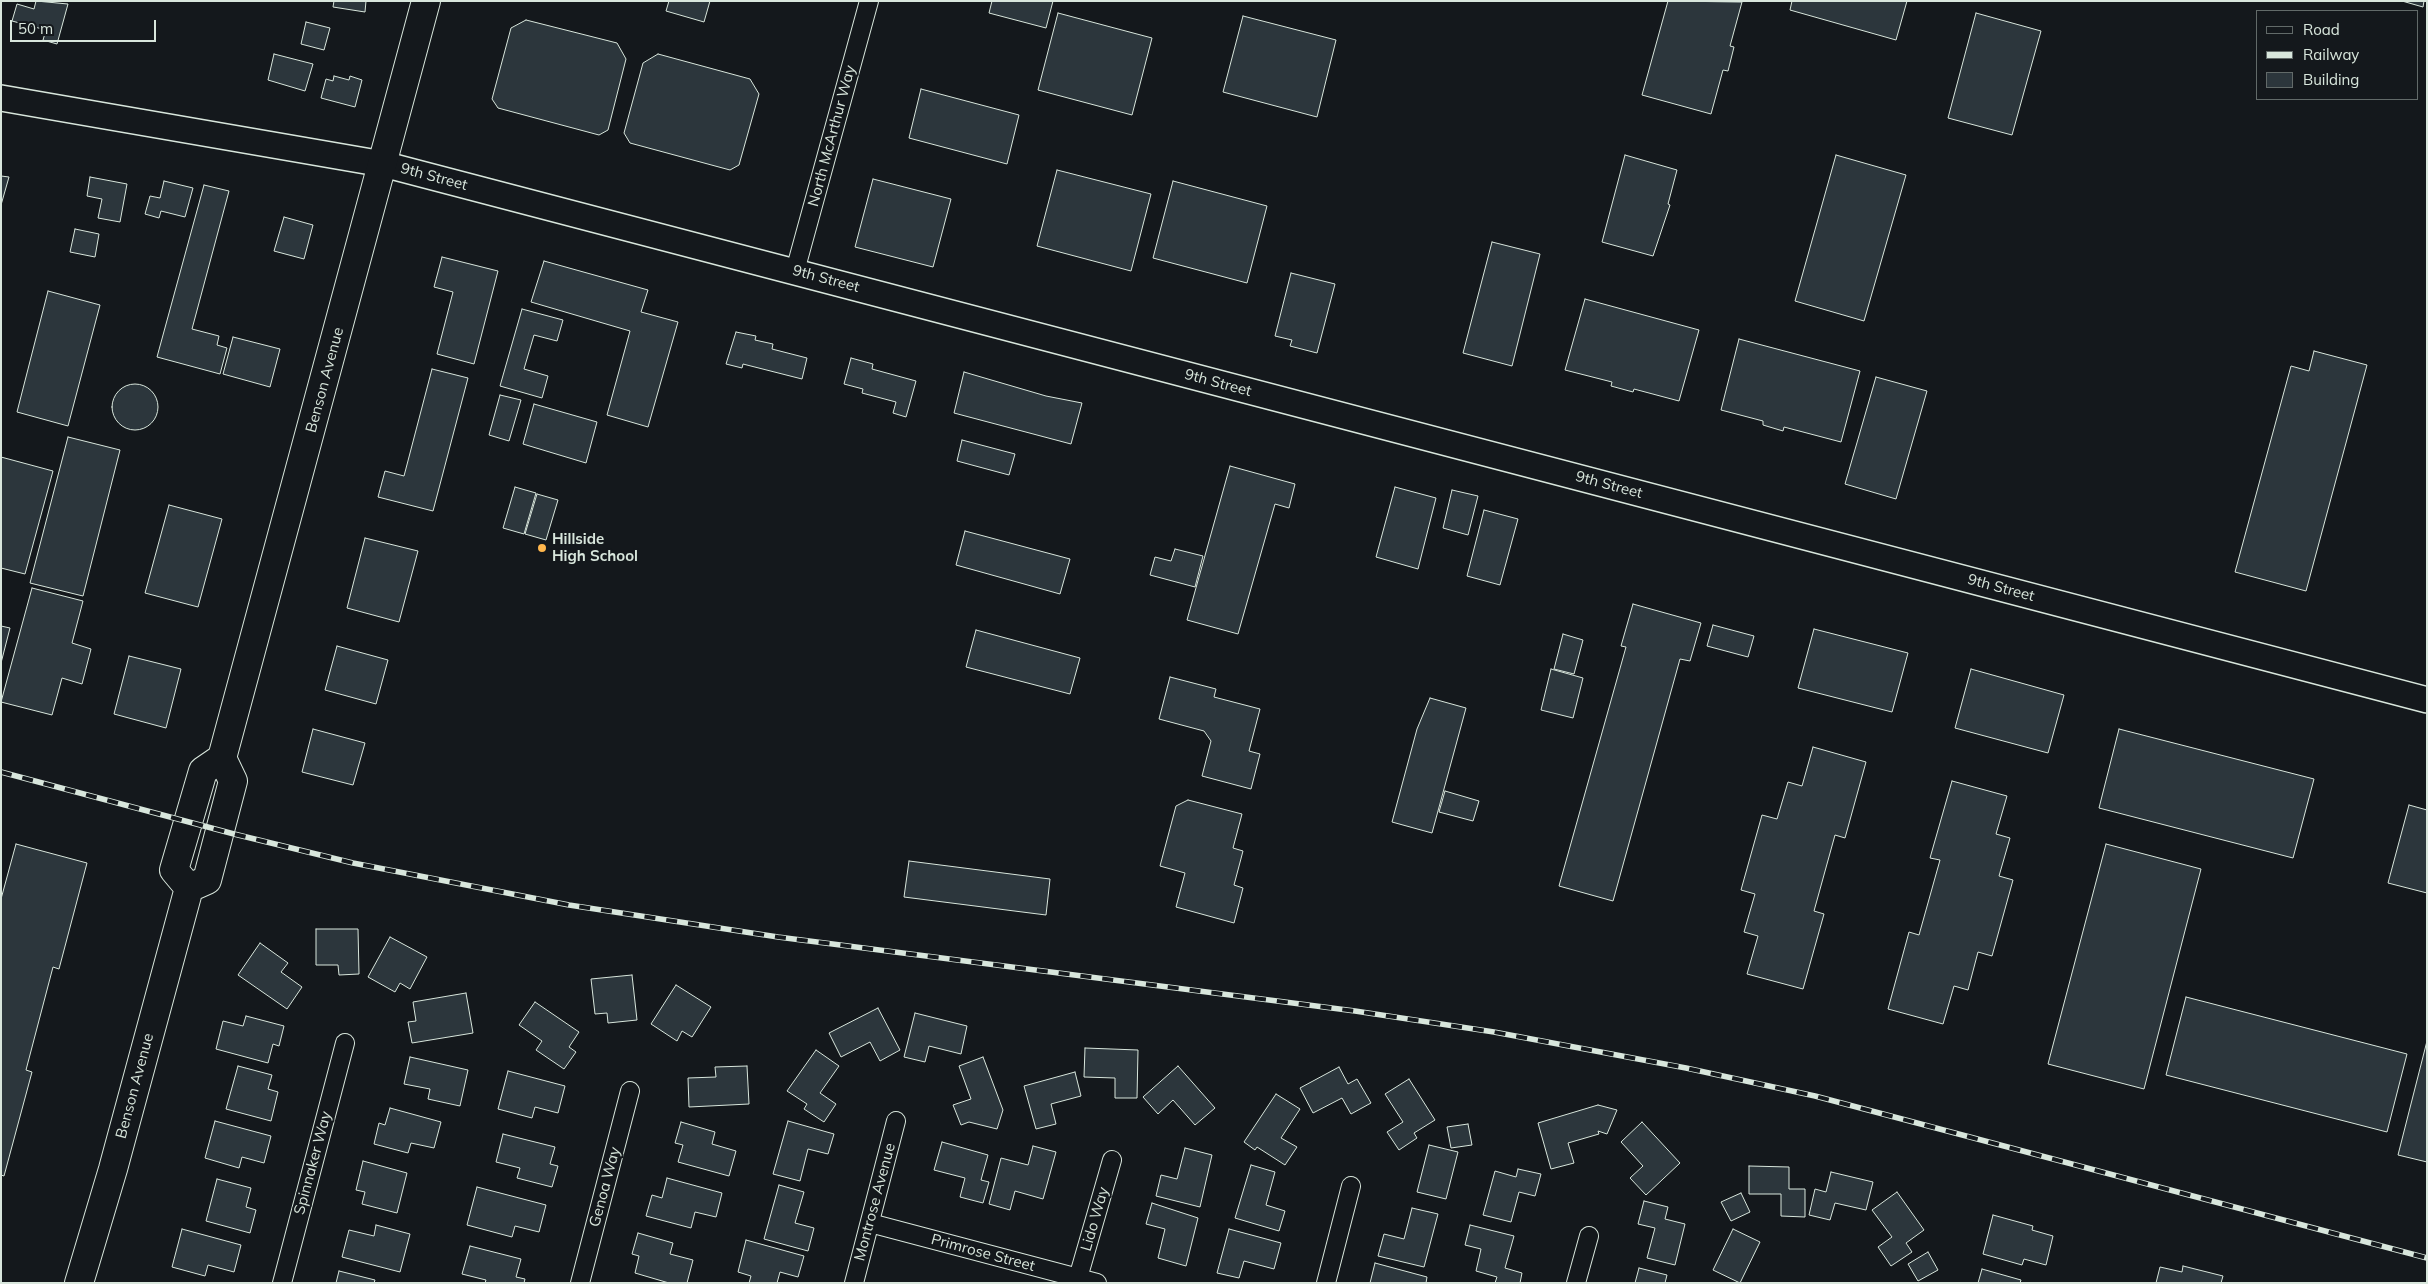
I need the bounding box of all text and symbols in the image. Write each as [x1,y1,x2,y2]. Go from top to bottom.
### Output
scale bar [12,10,159,42]
legend [2256,10,2418,100]
text: 50 m [18,19,53,38]
text: Road [2303,20,2340,39]
text: Railway [2303,45,2359,64]
street label: North McArthur Way [804,63,860,209]
text: Building [2303,70,2359,89]
street label: 9th Street [399,159,469,195]
street label: 9th Street [791,261,861,297]
street label: Benson Avenue [302,325,348,435]
street label: 9th Street [1183,365,1253,401]
street label: 9th Street [1574,467,1644,503]
place label: Hillside High School [552,530,638,565]
marker: Hillside High School [536,542,548,554]
street label: 9th Street [1966,570,2036,606]
street label: Benson Avenue [112,1031,158,1141]
street label: Spinnaker Way [291,1109,335,1217]
street label: Montrose Avenue [851,1141,899,1263]
street label: Genoa Way [586,1145,624,1229]
street label: Lido Way [1077,1185,1113,1253]
street label: Primrose Street [929,1230,1037,1276]

